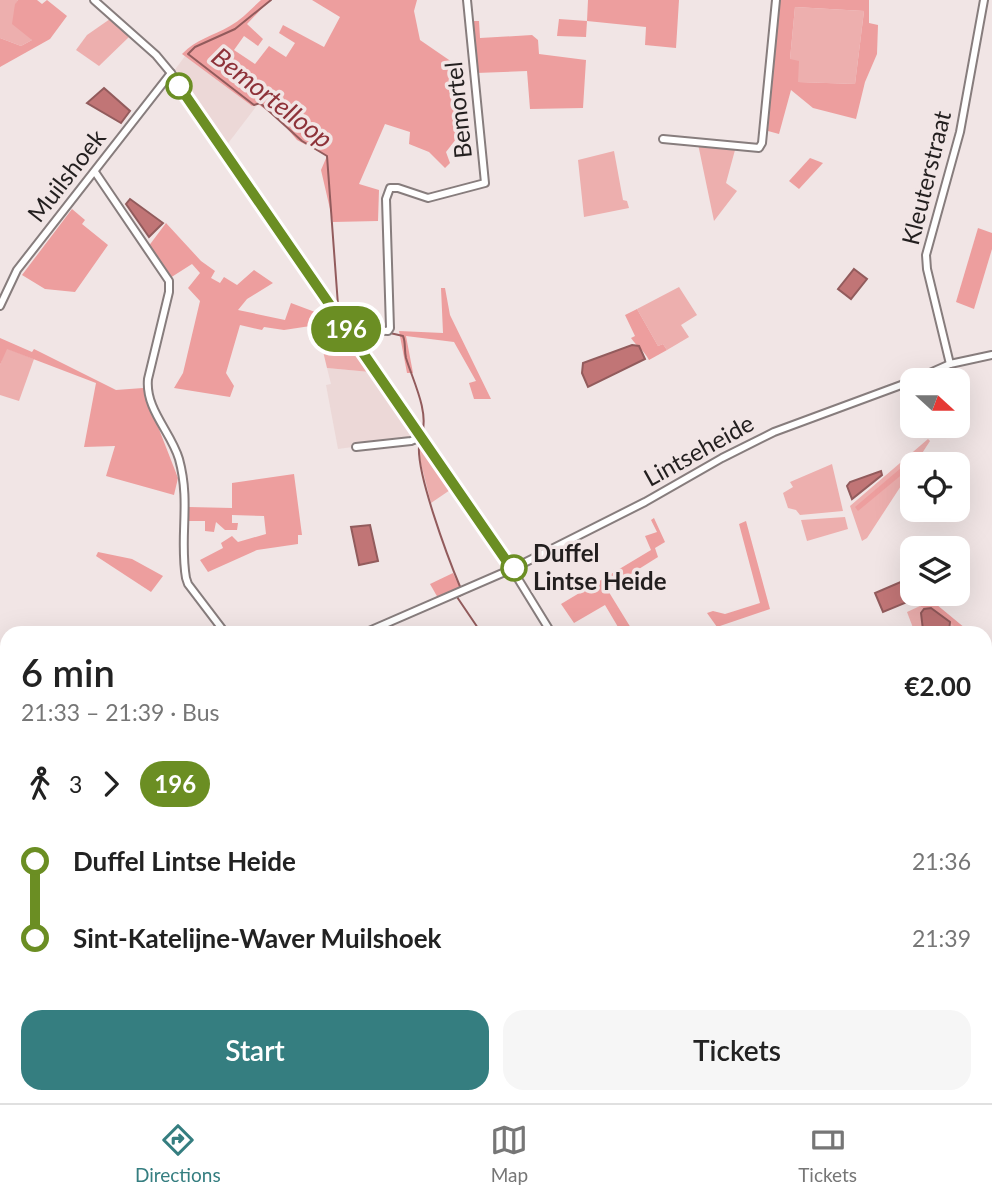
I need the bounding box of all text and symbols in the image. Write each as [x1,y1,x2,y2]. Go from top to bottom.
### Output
water label: Bemortelloop [206,40,339,154]
street label: Bemortel [438,60,477,160]
unlabelled marker [166,73,192,99]
street label: Kleuterstraat [895,107,956,248]
street label: Muilshoek [21,123,111,227]
line badge: 196 [306,306,386,352]
text: 196 [325,314,367,343]
north arrow [900,368,970,438]
map controls [900,368,970,606]
street label: Lintseheide [638,408,758,492]
button: locate [900,452,970,522]
button: layers [900,536,970,606]
place label: Duffel Lintse Heide [533,538,667,595]
marker: Duffel Lintse Heide [501,555,527,581]
text: 6 min [21,649,115,695]
text: €2.00 [905,670,971,702]
text: 21:33 – 21:39 · Bus [21,698,220,726]
icon: walk [21,765,59,803]
icon: forward [92,765,130,803]
text: 196 [154,769,196,798]
text: 3 [69,770,82,798]
text: Duffel Lintse Heide [73,845,296,877]
text: 21:36 [912,847,971,875]
text: Sint-Katelijne-Waver Muilshoek [73,922,442,954]
text: 21:39 [912,924,971,952]
button: Start [21,1010,489,1090]
button: Tickets [503,1010,971,1090]
tab: Directions [135,1121,221,1186]
tab: Map [490,1121,528,1186]
tab: Tickets [798,1121,857,1186]

